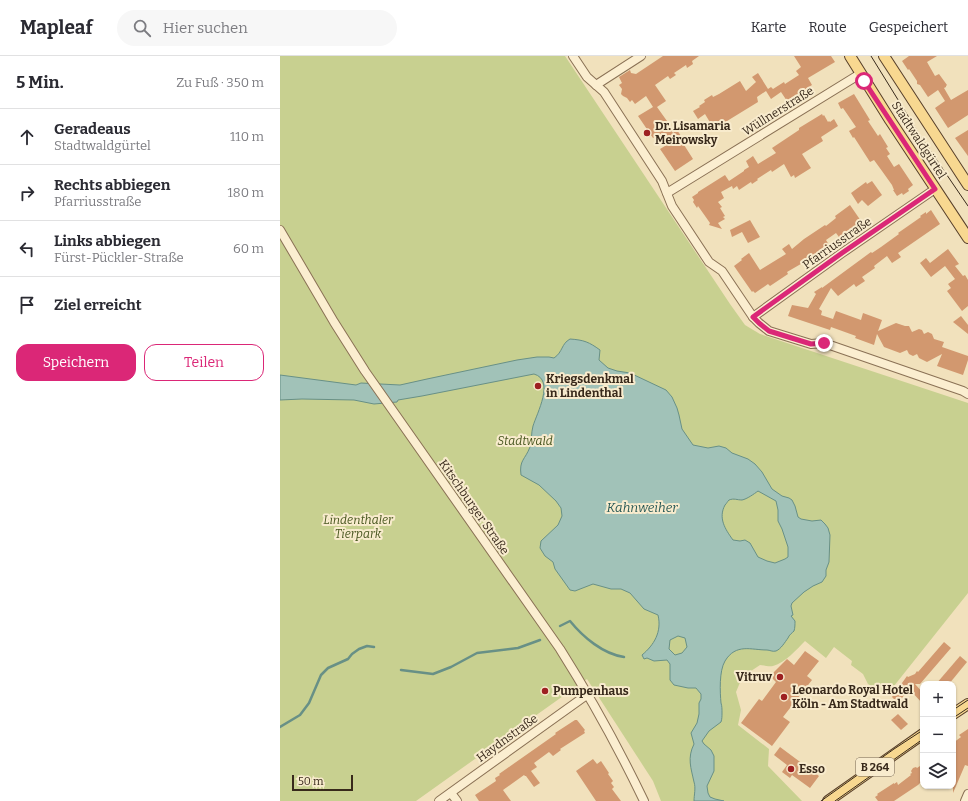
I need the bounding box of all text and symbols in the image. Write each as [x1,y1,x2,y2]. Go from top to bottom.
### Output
search box [117,10,397,46]
text: Mapleaf [20,16,93,39]
icon: search [131,17,153,39]
text: Hier suchen [163,19,248,37]
text: Karte [751,19,786,36]
text: Route [808,19,847,36]
text: Gespeichert [869,19,948,36]
text: 5 Min. [16,72,64,93]
route start [855,72,873,90]
text: Zu Fuß · 350 m [176,75,264,90]
street label: Wüllnerstraße [740,84,816,138]
street label: Stadtwaldgürtel [889,99,949,182]
place label: Dr. Lisamaria Meirowsky [655,119,731,147]
text: Geradeaus [54,120,131,138]
icon: ahead [16,126,38,148]
marker: Dr. Lisamaria Meirowsky [642,128,652,138]
text: 110 m [230,129,264,144]
text: Stadtwaldgürtel [54,138,151,153]
text: Rechts abbiegen [54,176,170,194]
icon: right [16,182,38,204]
text: 180 m [228,185,264,200]
text: Pfarriusstraße [54,194,141,209]
street label: Pfarriusstraße [800,214,874,272]
text: Links abbiegen [54,232,161,250]
icon: left [16,238,38,260]
text: 60 m [233,241,264,256]
text: Fürst-Pückler-Straße [54,250,184,265]
icon: arrive [16,294,38,316]
text: Ziel erreicht [54,296,142,314]
route end [815,334,833,352]
button: Speichern [16,344,136,381]
button: Teilen [144,344,264,381]
place label: Kriegsdenkmal in Lindenthal [546,372,634,400]
marker: Kriegsdenkmal in Lindenthal [533,381,543,391]
park label: Stadtwald [497,434,553,448]
street label: Kitschburger Straße [436,457,512,557]
water label: Kahnweiher [606,500,678,515]
park label: Lindenthaler Tierpark [323,513,394,541]
place label: Vitruv [736,670,772,684]
marker: Vitruv [775,672,785,682]
map controls [920,681,956,789]
button: + [920,681,956,717]
place label: Leonardo Royal Hotel Köln - Am Stadtwald [792,683,913,711]
place label: Pumpenhaus [553,684,629,698]
marker: Pumpenhaus [540,686,550,696]
marker: Leonardo Royal Hotel Köln - Am Stadtwald [779,692,789,702]
street label: Haydnstraße [474,711,540,765]
button: − [920,717,956,753]
button: layers [920,753,956,789]
road number: B 264 [856,758,894,776]
place label: Esso [799,762,825,776]
marker: Esso [786,764,796,774]
scale bar [292,773,353,792]
text: 50 m [298,775,324,788]

